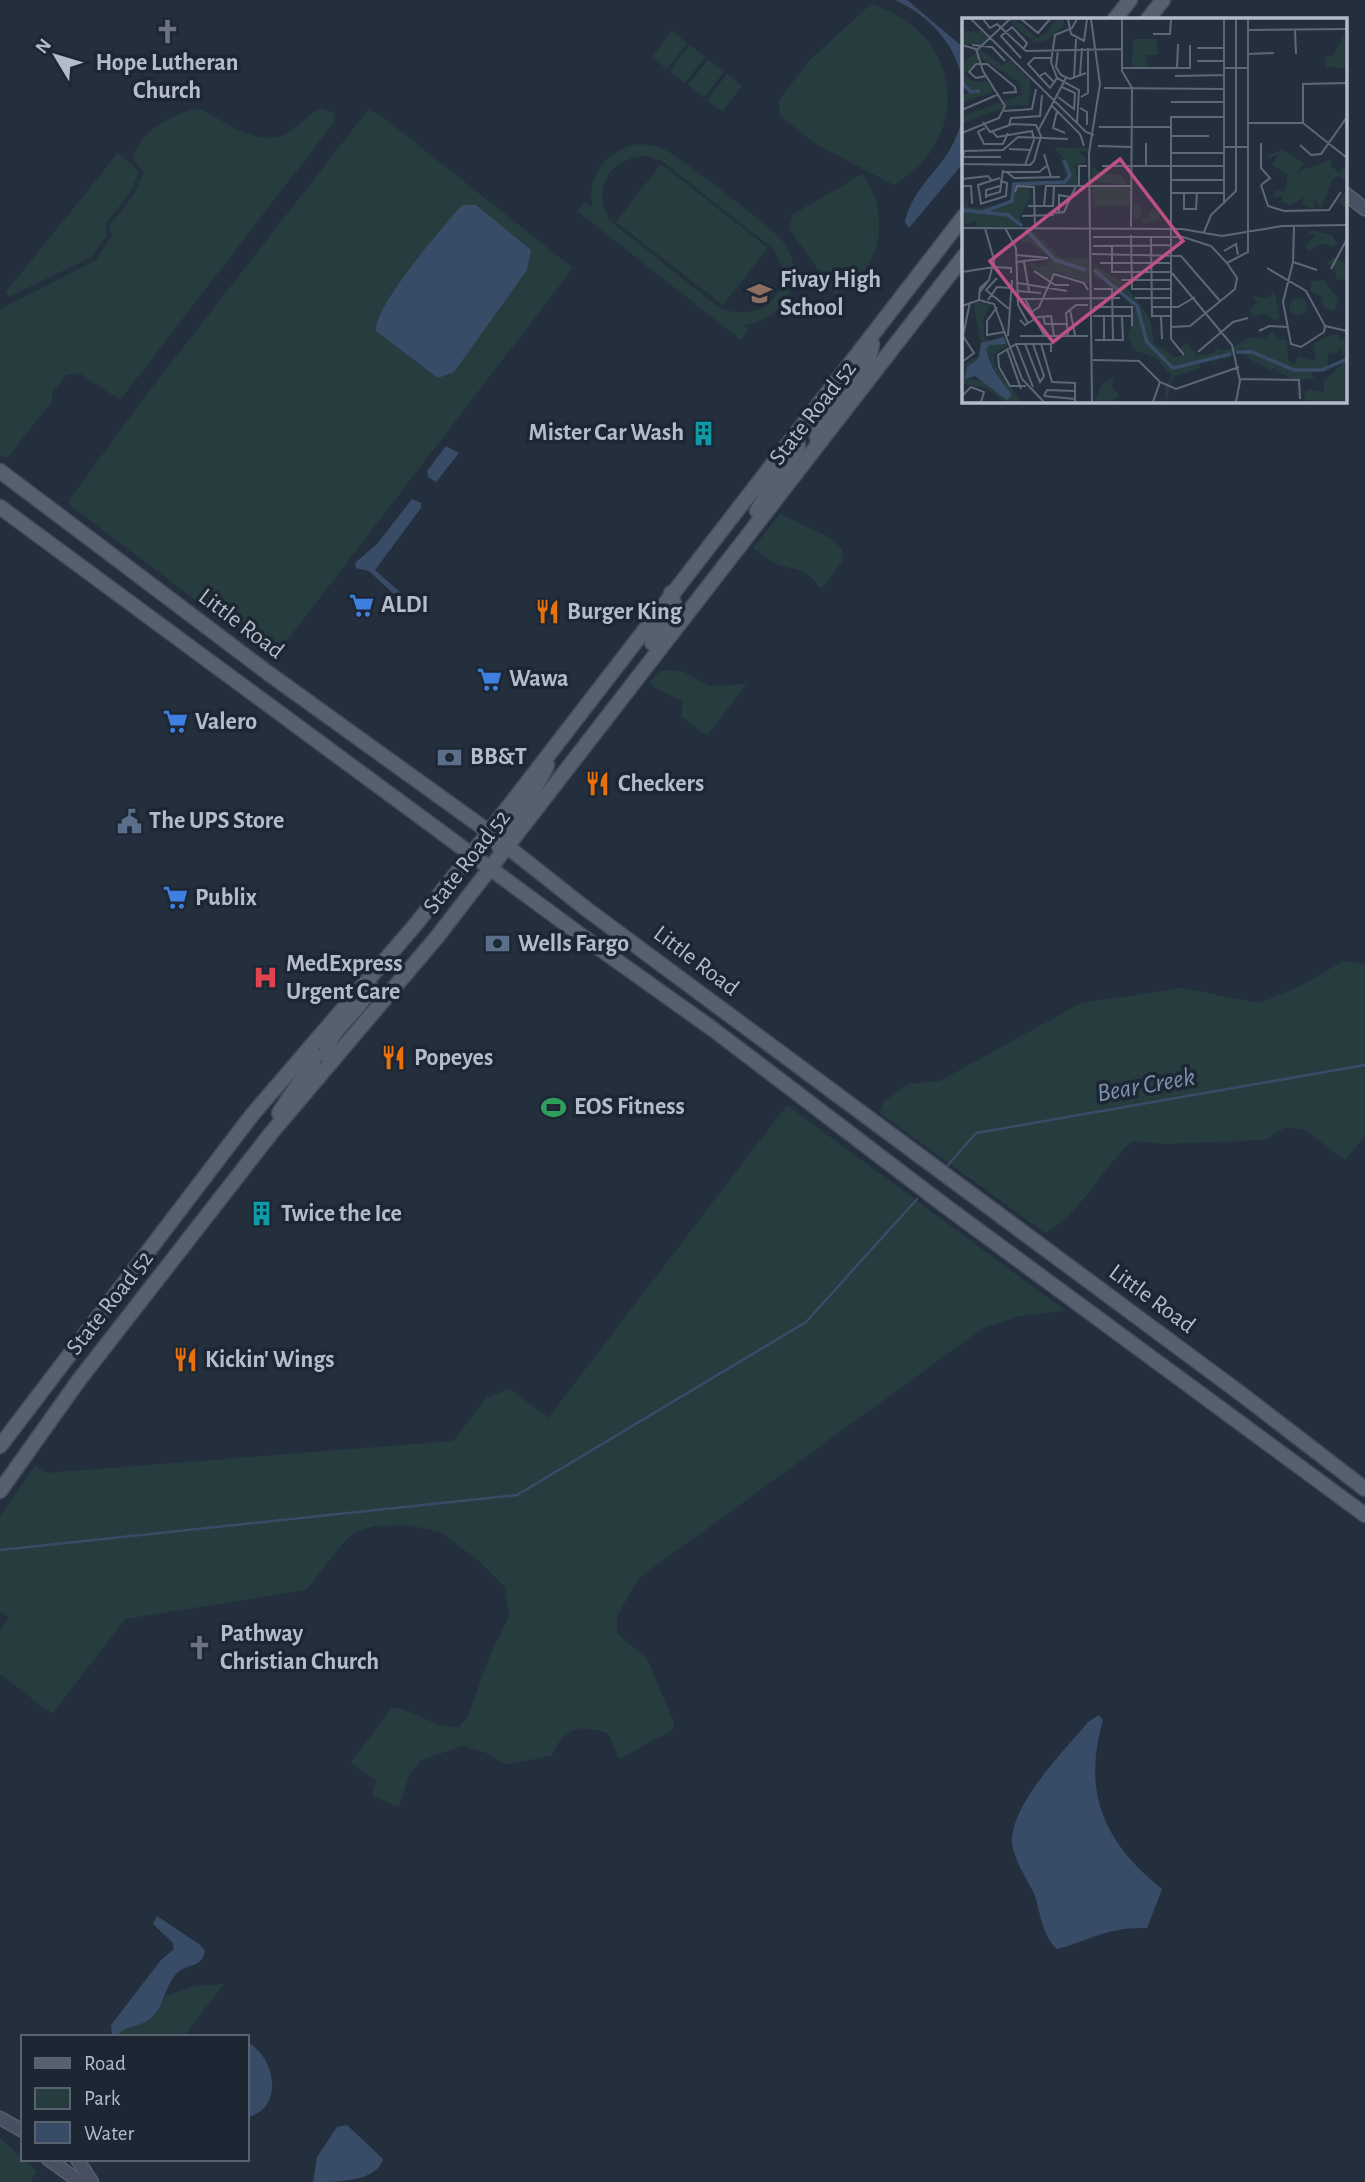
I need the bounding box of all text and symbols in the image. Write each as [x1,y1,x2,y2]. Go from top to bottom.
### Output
church icon: Hope Lutheran Church [153,18,181,46]
inset map [962,18,1348,402]
north arrow [21,21,91,91]
text: N [32,35,55,58]
place label: Hope Lutheran Church [96,51,238,103]
place label: Fivay High School [780,268,881,320]
school or university icon: Fivay High School [746,280,774,308]
street label: State Road 52 [765,356,861,470]
building icon: Mister Car Wash [690,419,718,447]
place label: Mister Car Wash [529,421,684,445]
street label: Little Road [194,584,288,664]
supermarket icon: ALDI [347,591,375,619]
place label: ALDI [381,593,428,617]
restaurant icon: Burger King [533,598,561,626]
place label: Burger King [567,600,683,624]
supermarket icon: Wawa [475,665,503,693]
place label: Wawa [509,667,569,691]
supermarket icon: Valero [161,708,189,736]
place label: Valero [195,710,257,734]
bank icon: BB&T [436,743,464,771]
place label: BB&T [470,745,527,769]
restaurant icon: Checkers [584,770,612,798]
place label: Checkers [618,772,704,796]
street label: State Road 52 [419,805,515,919]
public building icon: The UPS Store [115,807,143,835]
place label: The UPS Store [149,809,284,833]
supermarket icon: Publix [161,884,189,912]
place label: Publix [195,886,257,910]
street label: Little Road [649,921,743,1001]
bank icon: Wells Fargo [484,930,512,958]
place label: Wells Fargo [518,932,629,956]
place label: MedExpress Urgent Care [286,952,402,1004]
hospital icon: MedExpress Urgent Care [252,964,280,992]
restaurant icon: Popeyes [380,1044,408,1072]
place label: Popeyes [414,1046,493,1070]
water label: Bear Creek [1095,1064,1197,1106]
sports icon: EOS Fitness [540,1093,568,1121]
place label: EOS Fitness [574,1095,685,1119]
building icon: Twice the Ice [247,1200,275,1228]
place label: Twice the Ice [281,1202,402,1226]
street label: State Road 52 [62,1246,158,1360]
street label: Little Road [1105,1260,1199,1338]
restaurant icon: Kickin' Wings [171,1346,199,1374]
place label: Kickin' Wings [205,1348,335,1372]
place label: Pathway Christian Church [220,1622,379,1674]
church icon: Pathway Christian Church [186,1634,214,1662]
legend [21,2035,248,2161]
text: Road [84,2053,126,2074]
text: Park [84,2088,121,2109]
text: Water [84,2123,134,2144]

